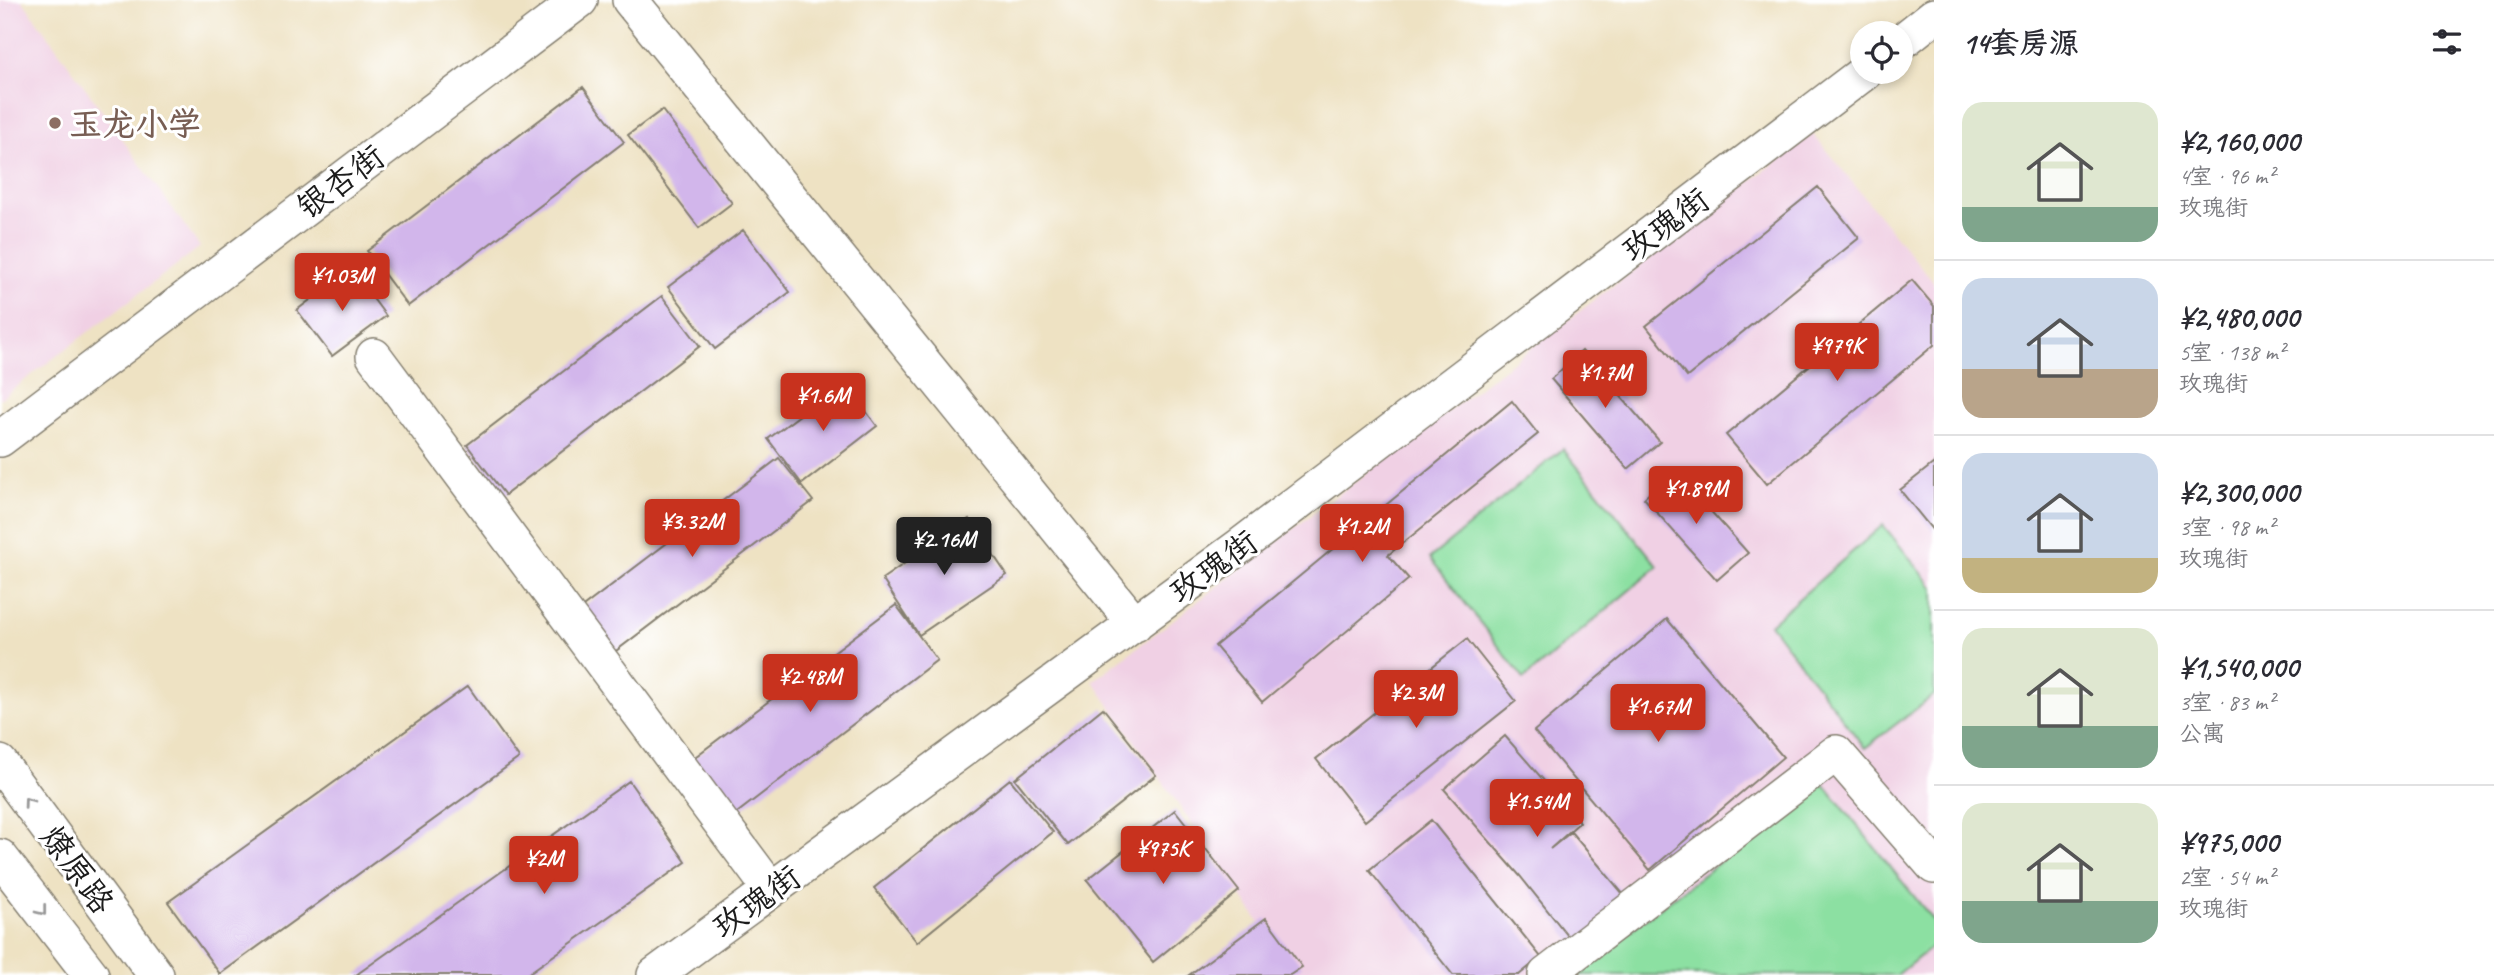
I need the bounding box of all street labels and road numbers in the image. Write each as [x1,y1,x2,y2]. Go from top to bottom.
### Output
street label: 银杏街 [288,135,393,228]
street label: 玫瑰街 [1613,178,1718,271]
street label: 玫瑰街 [1161,521,1266,613]
street label: 燎原路 [31,817,123,922]
street label: 玫瑰街 [704,856,809,948]

